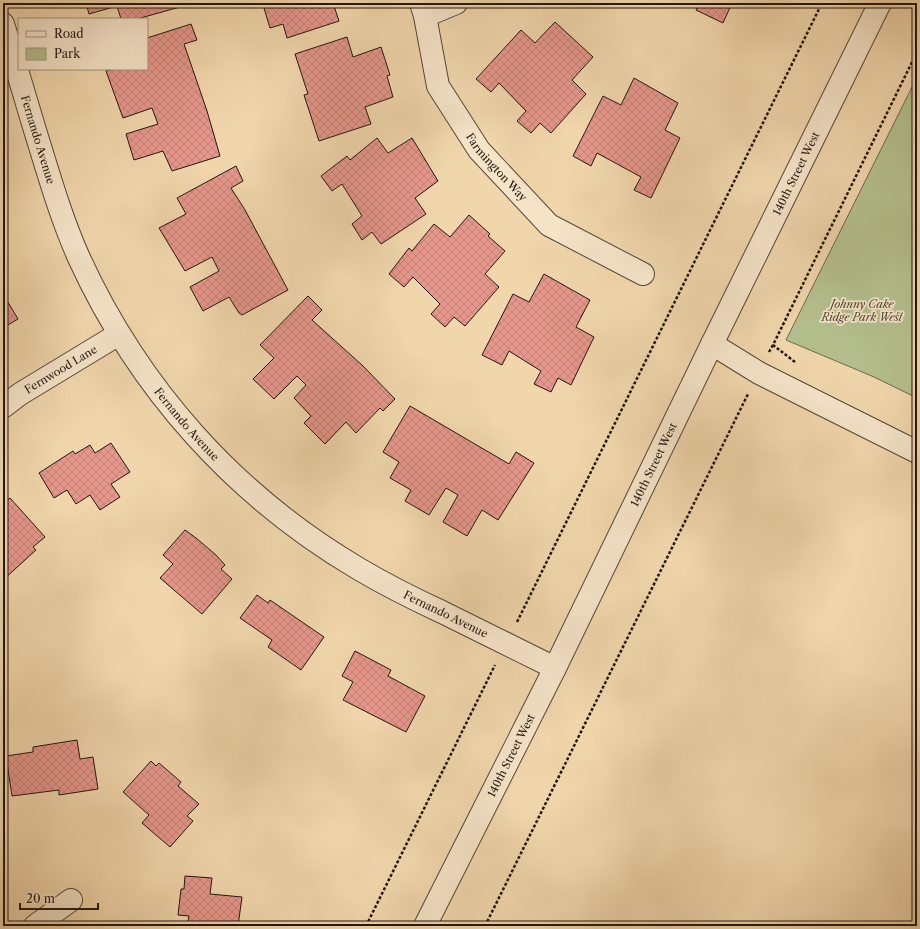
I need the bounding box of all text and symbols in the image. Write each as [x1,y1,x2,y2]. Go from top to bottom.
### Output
legend [18,18,148,70]
text: Road [54,26,84,41]
text: Park [54,46,81,61]
street label: Fernando Avenue [18,94,58,186]
street label: 140th Street West [770,129,823,218]
street label: Farmington Way [463,130,531,205]
park label: Johnny Cake Ridge Park West [821,297,903,324]
street label: Fernwood Lane [22,342,99,397]
street label: Fernando Avenue [151,385,222,464]
street label: 140th Street West [627,420,680,509]
street label: Fernando Avenue [401,588,490,641]
street label: 140th Street West [484,711,538,799]
scale bar [20,885,98,911]
text: 20 m [26,891,55,906]

